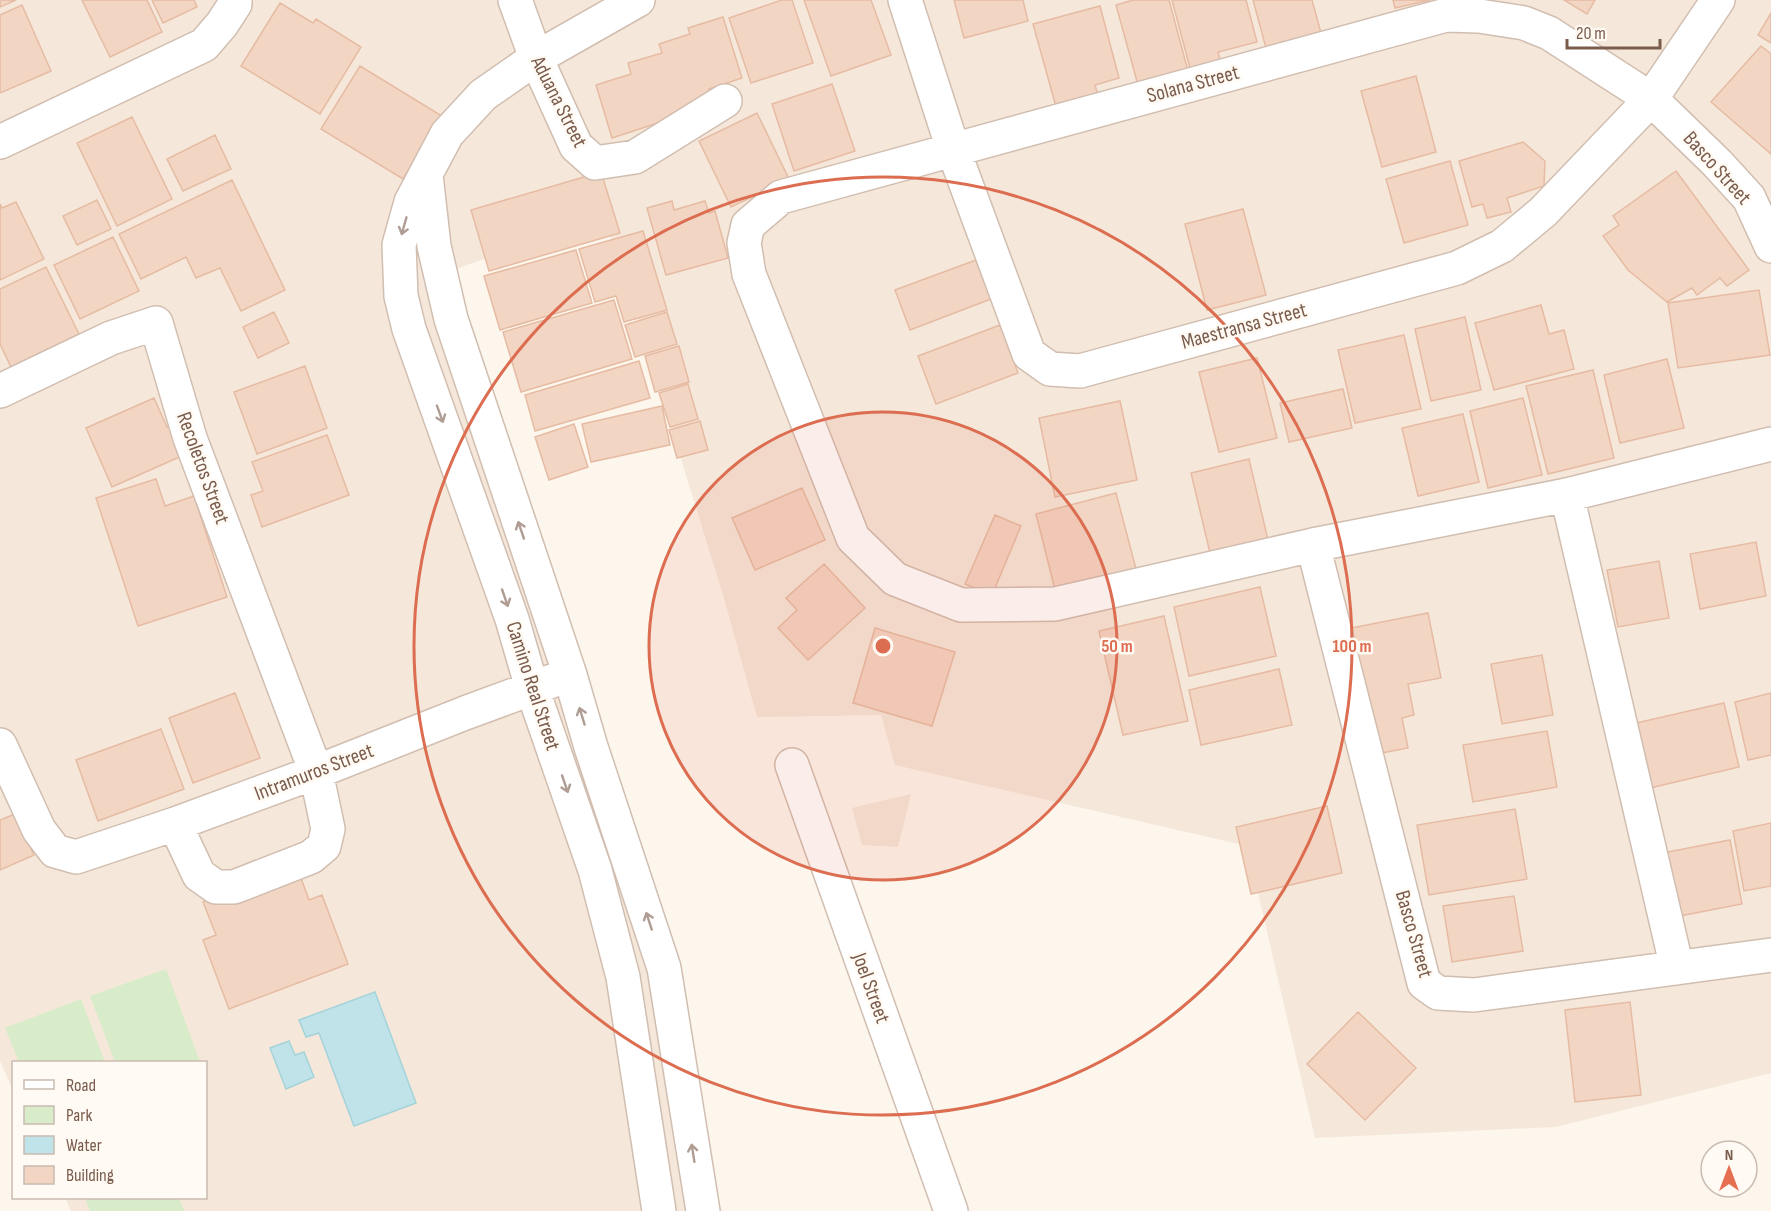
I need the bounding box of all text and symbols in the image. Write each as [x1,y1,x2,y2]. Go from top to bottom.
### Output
scale bar [1567,12,1660,50]
text: 20 m [1576,23,1606,44]
street label: Aduana Street [525,51,593,152]
street label: Solana Street [1144,60,1242,108]
street label: Basco Street [1678,126,1756,210]
one-way arrow [398,216,410,235]
street label: Maestransa Street [1179,297,1309,355]
one-way arrow [435,404,446,423]
street label: Recoletos Street [171,409,235,527]
one-way arrow [514,522,525,540]
one-way arrow [500,588,511,607]
street label: Camino Real Street [500,618,566,754]
centre of rings [873,636,893,656]
text: 50 m [1101,636,1133,657]
text: 100 m [1333,636,1372,657]
one-way arrow [576,707,587,726]
street label: Intramuros Street [251,738,377,806]
one-way arrow [560,774,571,793]
street label: Basco Street [1390,887,1438,981]
one-way arrow [643,912,654,931]
street label: Joel Street [846,948,895,1027]
legend [12,1061,207,1199]
text: Road [66,1075,96,1096]
text: Park [66,1105,92,1126]
text: Water [66,1135,102,1156]
north arrow [1699,1139,1759,1199]
one-way arrow [688,1144,699,1164]
text: N [1725,1146,1733,1165]
text: Building [66,1165,114,1186]

